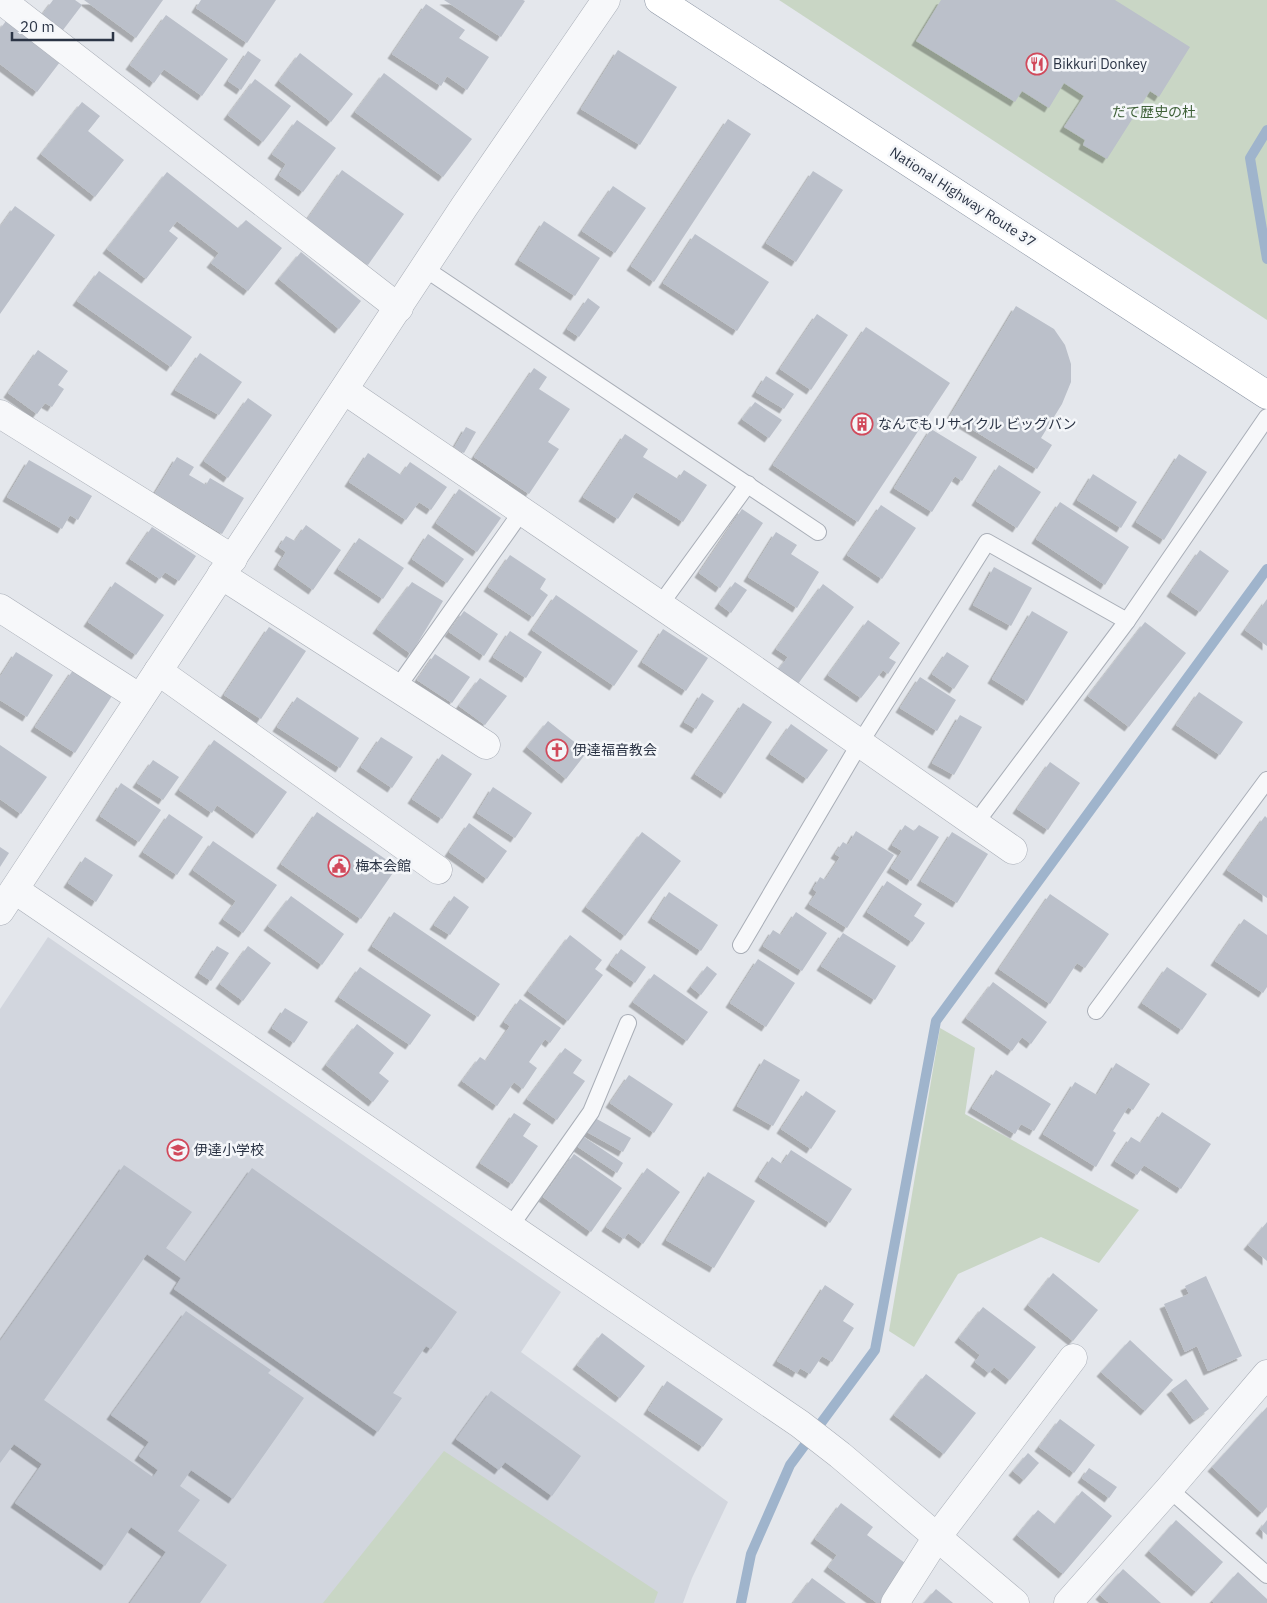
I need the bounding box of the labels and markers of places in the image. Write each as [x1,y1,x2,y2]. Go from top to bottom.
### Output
restaurant icon: Bikkuri Donkey [1025,52,1049,76]
place label: Bikkuri Donkey [1053,55,1147,73]
building icon: なんでもリサイクル ビッグバン [850,412,874,436]
place label: なんでもリサイクル ビッグバン [878,415,1077,433]
church icon: 伊達福音教会 [545,738,569,762]
place label: 伊達福音教会 [573,741,657,759]
public building icon: 梅本会館 [327,854,351,878]
place label: 梅本会館 [355,857,411,875]
school or university icon: 伊達小学校 [166,1138,190,1162]
place label: 伊達小学校 [194,1141,264,1159]

